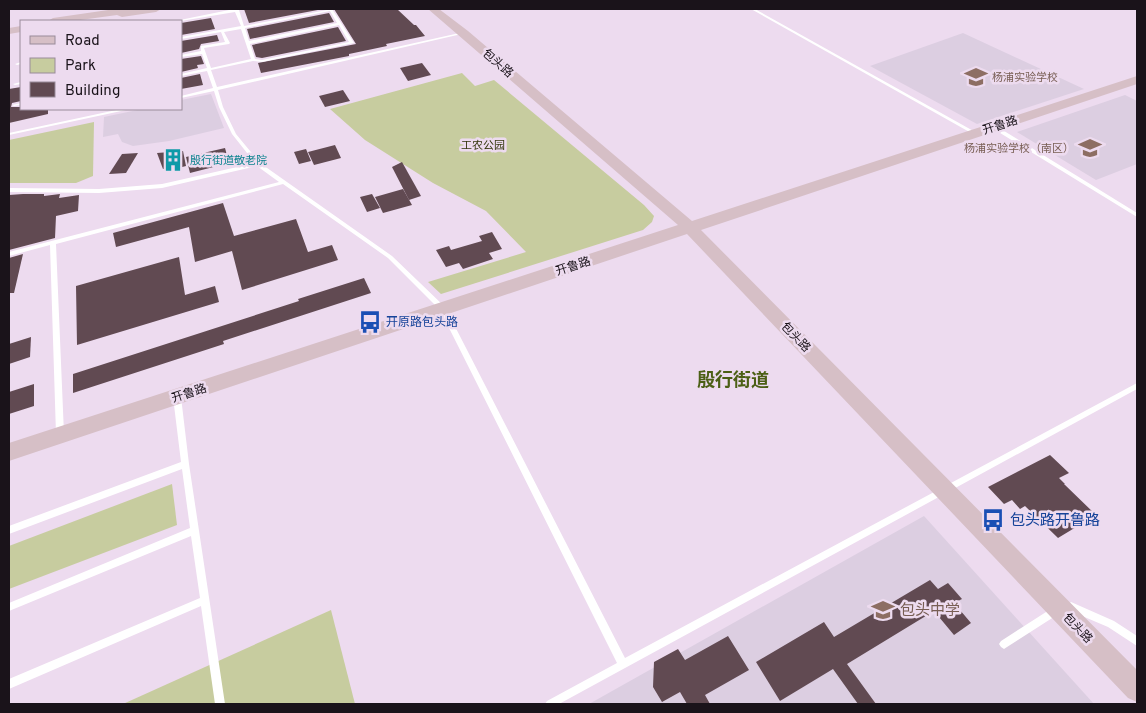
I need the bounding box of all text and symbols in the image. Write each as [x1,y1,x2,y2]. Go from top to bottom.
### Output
legend [20,20,182,110]
text: Road [65,32,100,51]
street label: 包头路 [479,46,516,82]
text: Park [65,57,96,76]
school or university icon: 杨浦实验学校 [963,64,989,90]
place label: 杨浦实验学校 [992,71,1058,85]
text: Building [65,82,120,101]
street label: 开鲁路 [981,113,1020,139]
school or university icon: 杨浦实验学校（南区） [1077,135,1103,161]
park label: 工农公园 [461,139,505,153]
place label: 杨浦实验学校（南区） [964,142,1074,156]
building icon: 殷行街道敬老院 [160,147,186,173]
place label: 殷行街道敬老院 [190,154,267,168]
street label: 开鲁路 [554,254,593,280]
bus stop icon: 开原路包头路 [357,309,383,335]
place label: 开原路包头路 [386,315,458,331]
street label: 包头路 [777,319,814,356]
district label: 殷行街道 [697,369,769,393]
street label: 开鲁路 [170,381,209,407]
bus stop icon: 包头路开鲁路 [980,507,1006,533]
place label: 包头路开鲁路 [1010,512,1100,531]
school or university icon: 包头中学 [870,597,896,623]
place label: 包头中学 [900,602,960,621]
street label: 包头路 [1059,610,1096,647]

